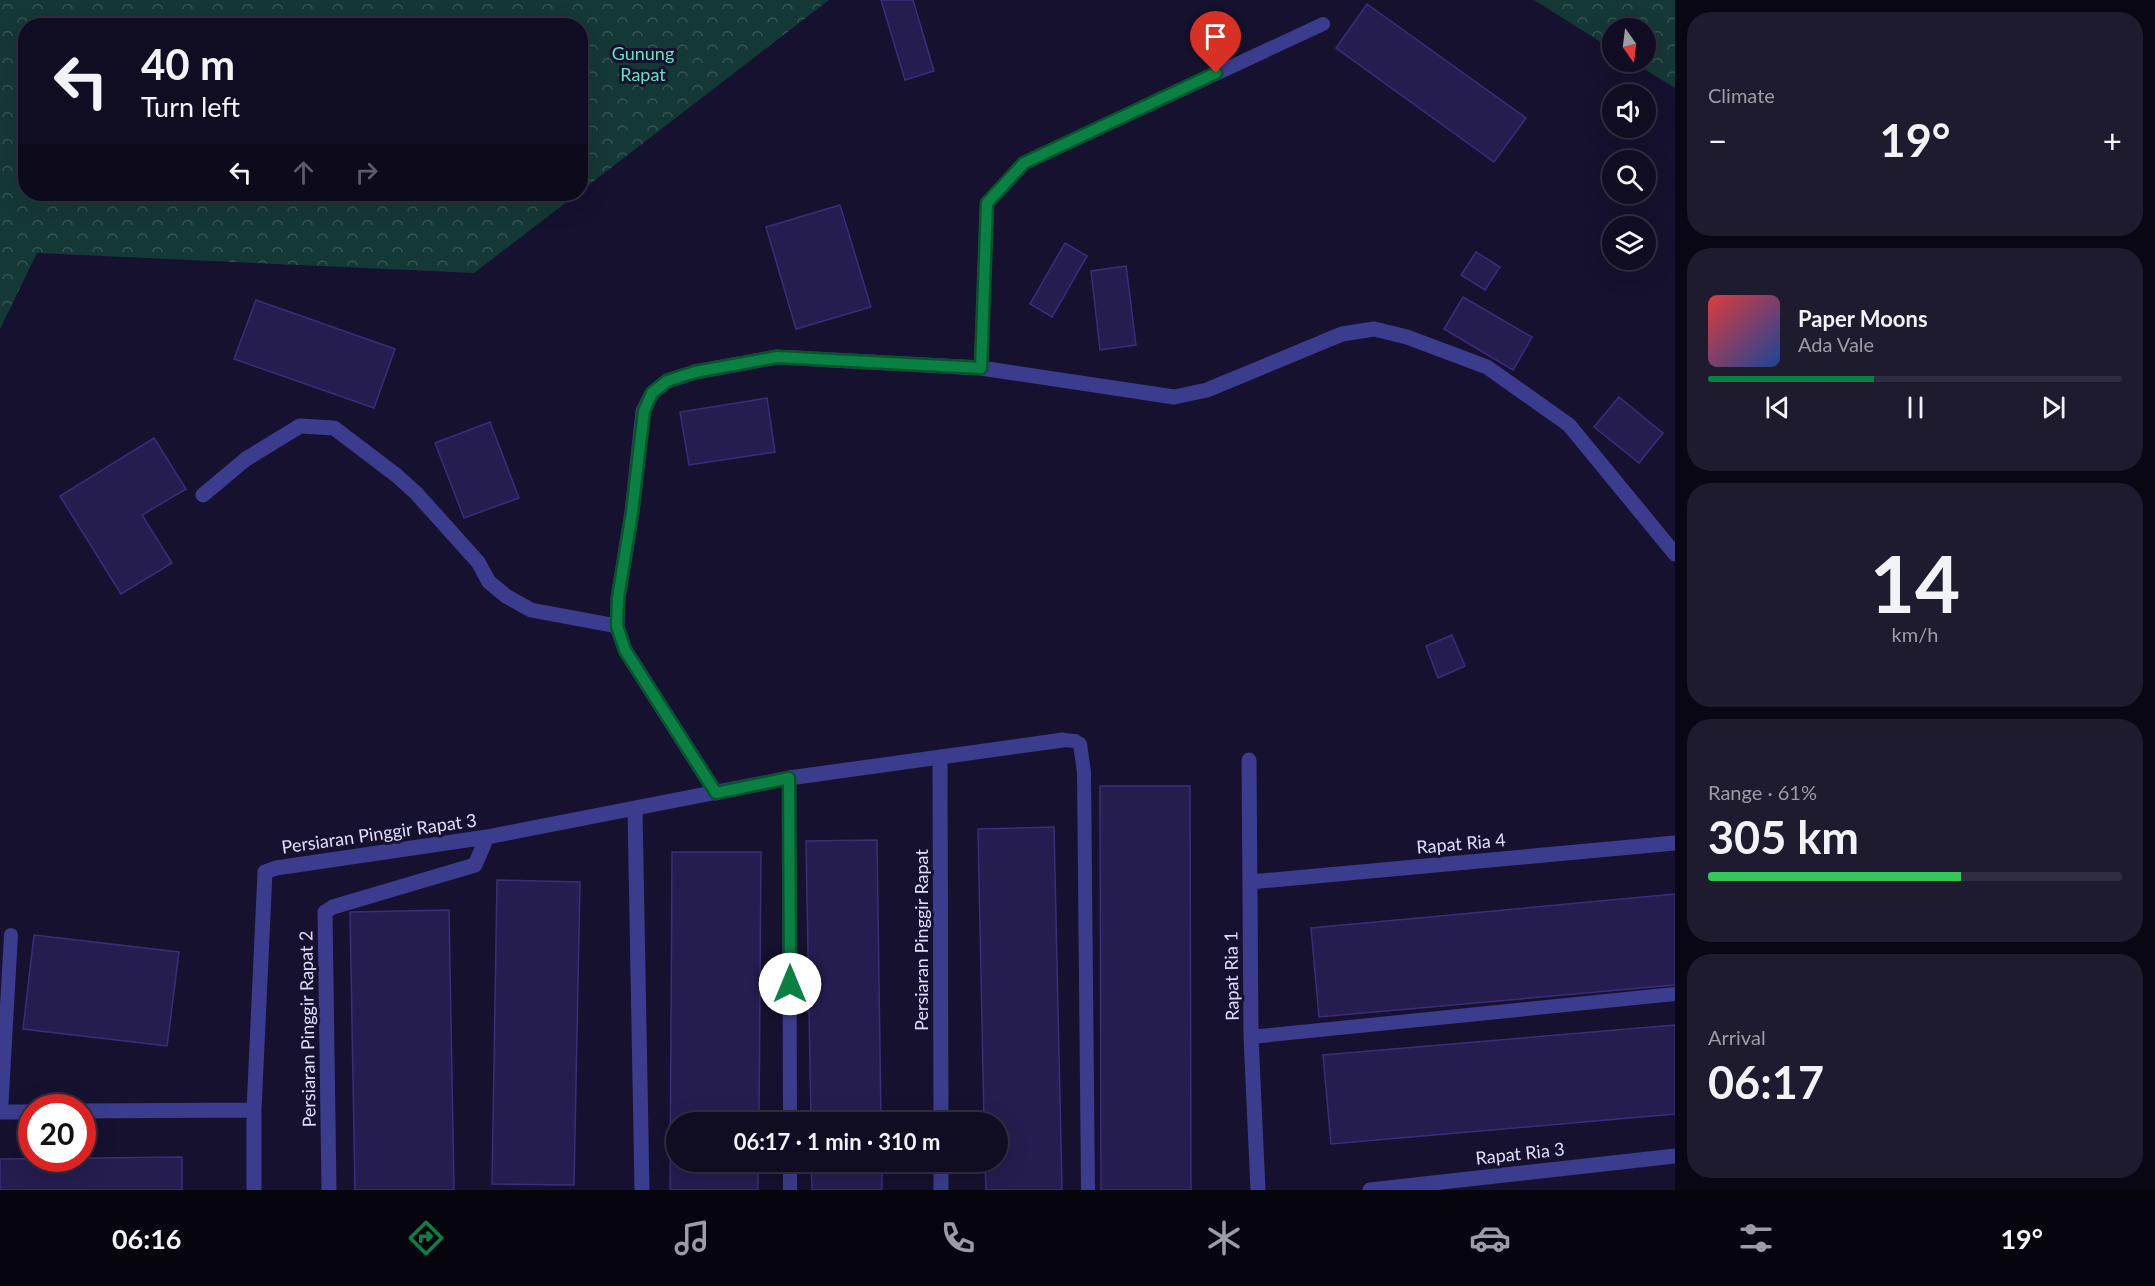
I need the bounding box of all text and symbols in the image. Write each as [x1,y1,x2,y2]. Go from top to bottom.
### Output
pin [1190,11,1241,73]
north arrow [1602,18,1656,72]
map controls [1602,18,1656,270]
icon: arrive [1199,20,1232,53]
text: 40 m [141,39,235,89]
icon: left [42,42,120,120]
park label: Gunung Rapat [612,42,674,85]
text: Climate [1708,83,1775,107]
button: sound [1602,84,1656,138]
text: Turn left [141,90,240,123]
text: 19° [1880,113,1950,167]
text: − [1708,120,1727,160]
text: + [2103,120,2122,160]
button: search [1602,150,1656,204]
icon: left [224,156,257,189]
icon: ahead [287,156,320,189]
icon: right [350,156,383,189]
button: layers [1602,216,1656,270]
text: Paper Moons [1798,305,1928,332]
text: Ada Vale [1798,332,1874,356]
icon: previous [1761,391,1794,424]
icon: pause [1899,391,1932,424]
icon: next [2037,391,2070,424]
text: 14 [1870,536,1960,630]
text: km/h [1892,622,1938,646]
text: Range · 61% [1708,780,1817,804]
street label: Persiaran Pinggir Rapat 3 [280,808,478,858]
text: 305 km [1708,810,1859,864]
street label: Rapat Ria 4 [1415,828,1507,858]
street label: Persiaran Pinggir Rapat [910,849,932,1031]
street label: Persiaran Pinggir Rapat 2 [294,930,320,1128]
street label: Rapat Ria 1 [1219,931,1243,1021]
position arrow [758,952,822,1016]
text: Arrival [1708,1025,1766,1049]
text: 06:17 [1708,1055,1824,1109]
speed limit sign: 20 [18,1094,96,1172]
text: 06:17 · 1 min · 310 m [734,1128,940,1155]
street label: Rapat Ria 3 [1474,1137,1566,1169]
icon: directions [405,1217,447,1259]
icon: music [671,1217,713,1259]
icon: phone [937,1217,979,1259]
icon: climate [1203,1217,1245,1259]
icon: car [1469,1217,1511,1259]
icon: filters [1735,1217,1777,1259]
text: 06:16 [112,1222,182,1255]
text: 19° [2000,1222,2043,1255]

